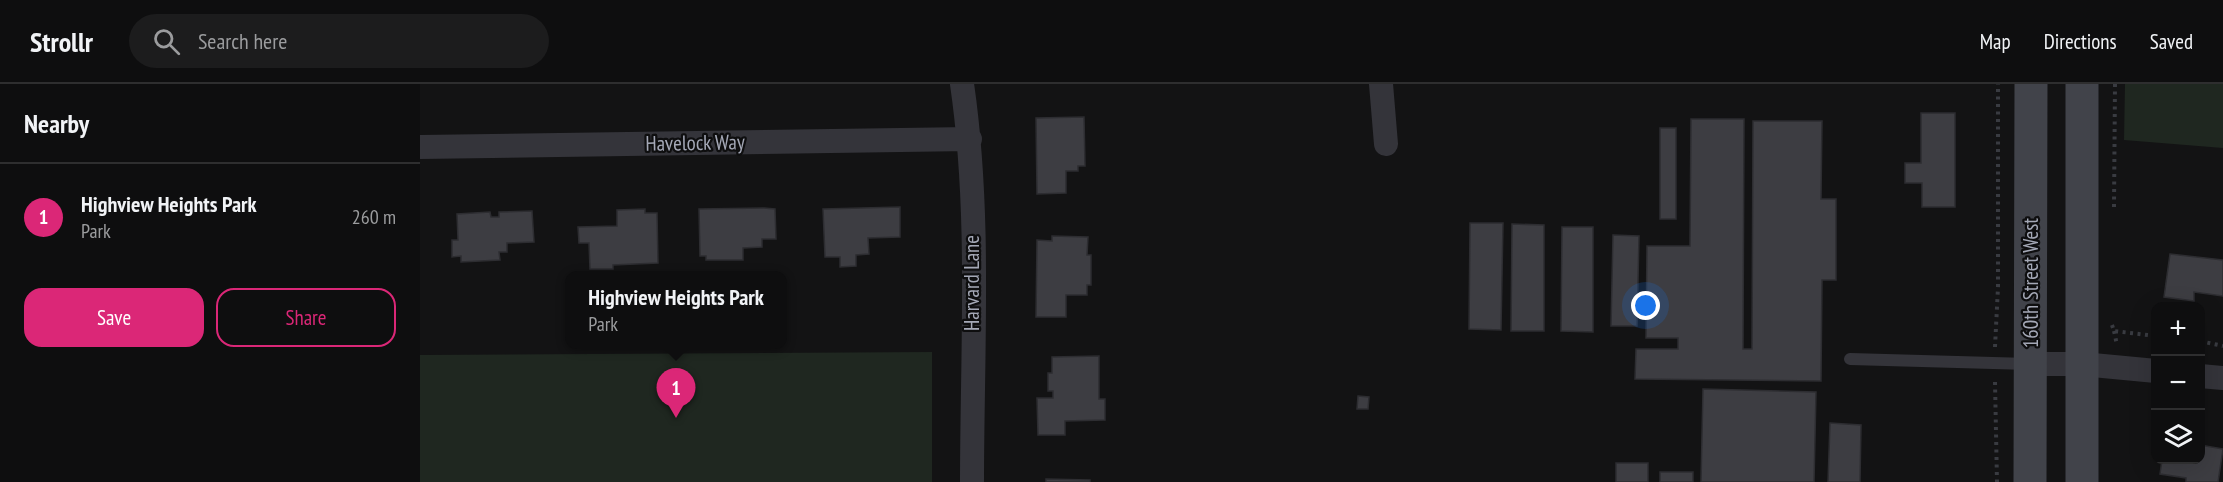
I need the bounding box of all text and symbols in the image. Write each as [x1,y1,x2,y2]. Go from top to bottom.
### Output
search box [129,14,549,68]
text: Strollr [30,23,93,60]
icon: search [150,25,183,58]
text: Search here [198,27,287,55]
text: Map [1980,28,2011,55]
text: Directions [2044,28,2117,55]
text: Saved [2150,28,2193,55]
text: Nearby [24,107,89,140]
street label: Havelock Way [645,128,745,157]
text: Highview Heights Park [81,190,257,218]
text: 1 [39,204,48,230]
text: 260 m [352,204,396,230]
text: Park [81,218,111,244]
street label: 160th Street West [2017,218,2044,348]
street label: Harvard Lane [958,235,985,331]
popup [565,271,787,349]
text: Highview Heights Park [588,283,764,311]
button: Save [24,288,204,347]
button: Share [216,288,396,347]
your location [1631,291,1660,320]
map controls [2151,302,2205,464]
button: + [2151,302,2205,356]
text: Park [588,311,618,337]
button: − [2151,356,2205,410]
pin: 1 [656,368,696,418]
button: layers [2151,410,2205,464]

